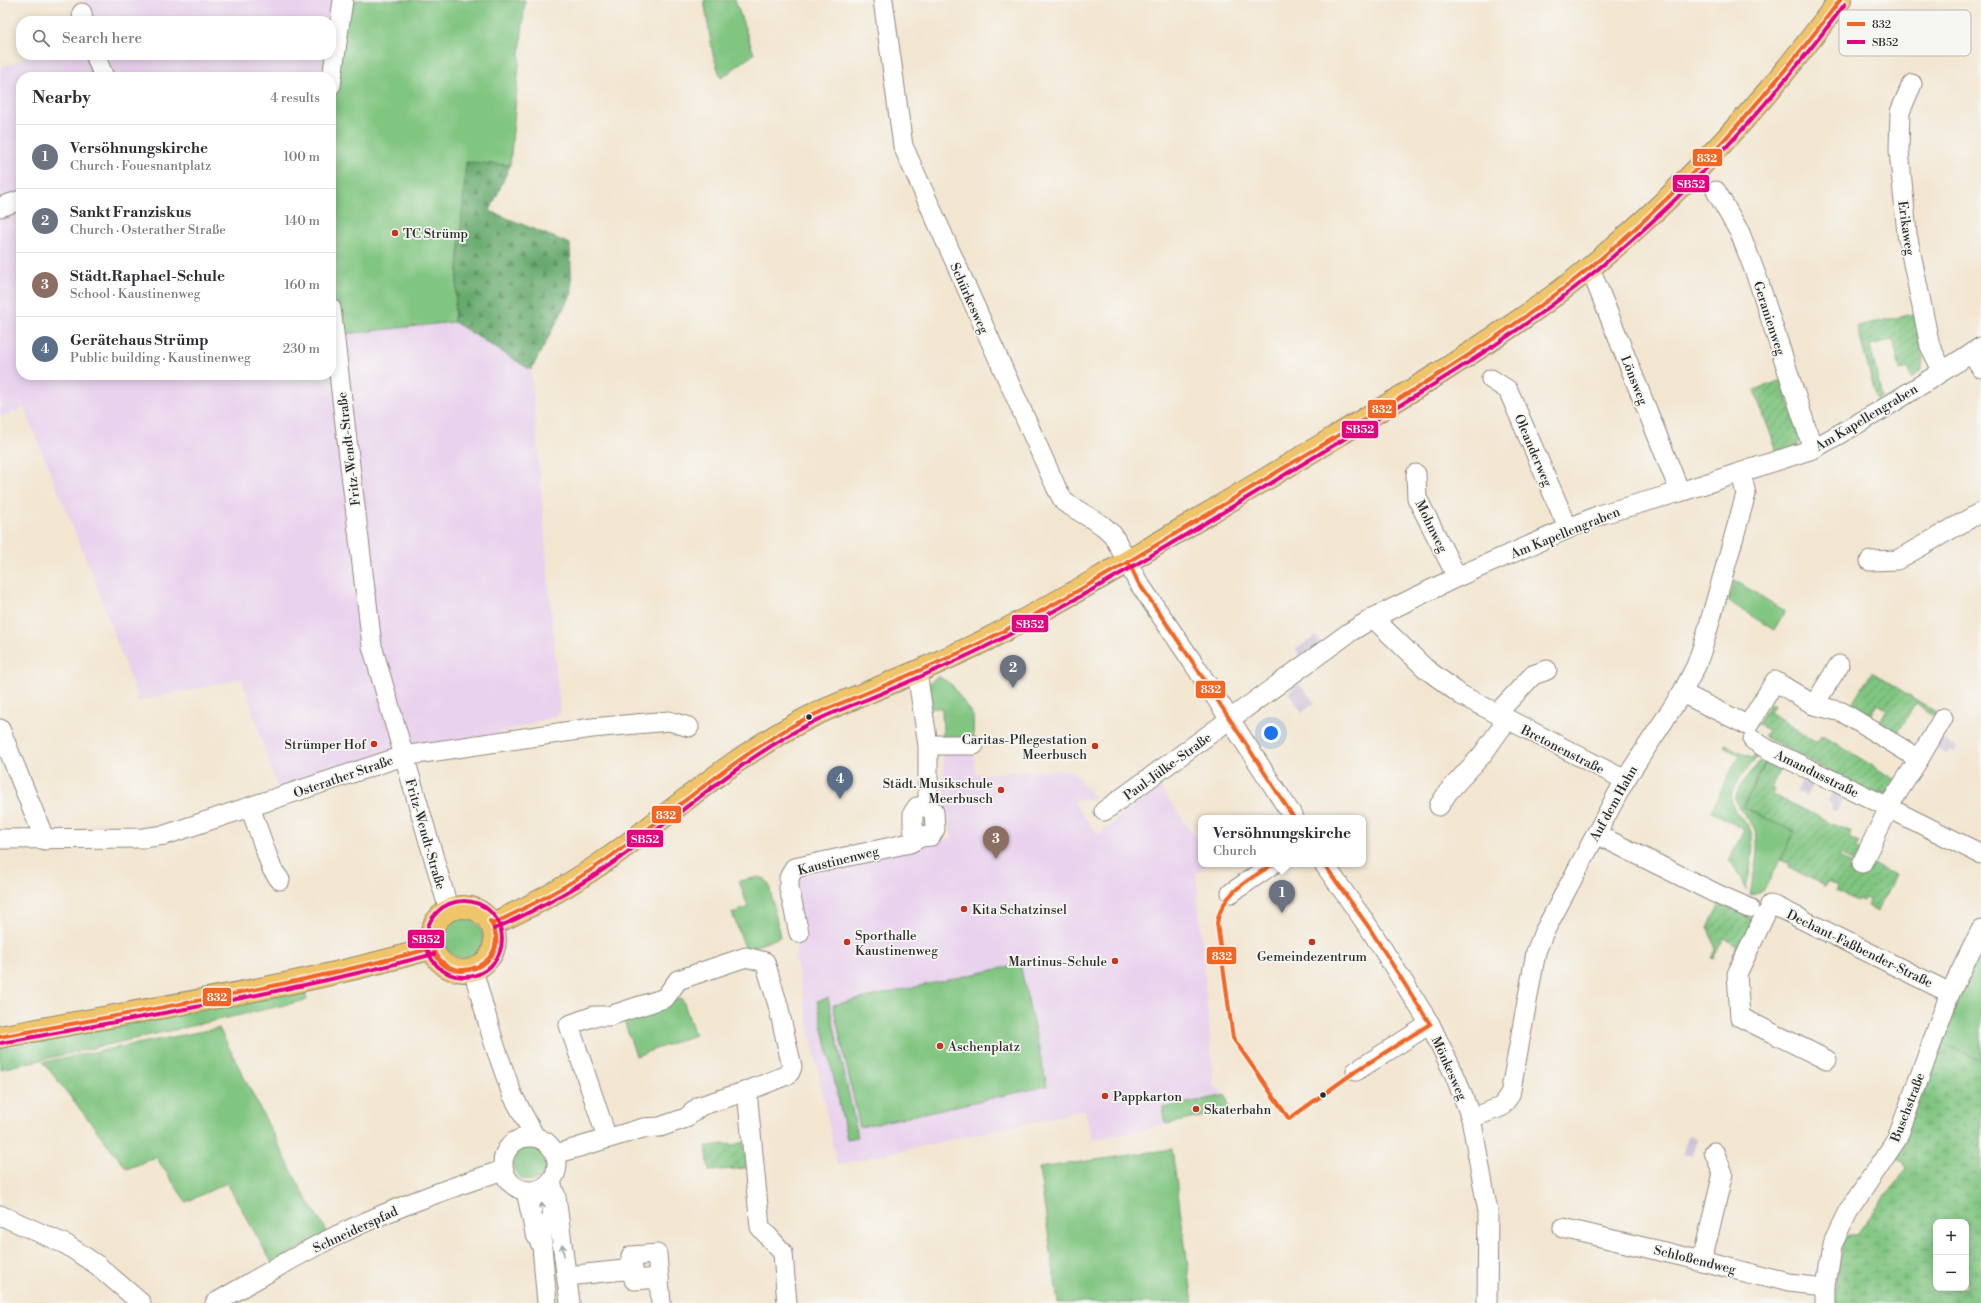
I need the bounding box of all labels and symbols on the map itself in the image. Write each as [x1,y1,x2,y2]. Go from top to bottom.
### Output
legend [1839,10,1971,56]
text: 832 [1872,18,1891,32]
text: SB52 [1872,36,1898,50]
line badge: 832 [1692,148,1723,167]
text: 832 [1697,152,1717,166]
line badge: SB52 [1672,174,1710,193]
text: SB52 [1677,178,1705,192]
street label: Erikaweg [1894,200,1918,257]
place label: TC Strümp [403,226,468,242]
marker: TC Strümp [390,228,400,238]
street label: Schürkesweg [946,260,992,337]
street label: Geranienweg [1750,279,1789,358]
street label: Lönsweg [1617,353,1651,408]
street label: Am Kapellengraben [1812,381,1921,455]
street label: Fritz-Wendt-Straße [334,391,364,507]
line badge: 832 [1367,399,1397,419]
text: 832 [1372,403,1392,417]
street label: Oleanderweg [1511,412,1556,489]
line badge: SB52 [1341,420,1379,439]
text: SB52 [1346,423,1374,437]
street label: Mohnweg [1412,498,1451,556]
street label: Am Kapellengraben [1507,504,1623,563]
line badge: SB52 [1011,614,1049,633]
text: SB52 [1016,618,1044,632]
pin: 2 [1000,655,1026,688]
line badge: 832 [1195,680,1226,699]
text: 832 [1201,683,1221,697]
unlabelled marker [804,712,814,722]
street label: Bretonenstraße [1517,722,1607,778]
your location [1261,723,1281,743]
street label: Paul-Jülke-Straße [1121,729,1215,804]
place label: Caritas-Pflegestation Meerbusch [962,732,1087,763]
place label: Strümper Hof [285,737,367,753]
marker: Strümper Hof [369,739,379,749]
marker: Caritas-Pflegestation Meerbusch [1090,741,1100,751]
street label: Amandusstraße [1771,746,1862,801]
street label: Osterather Straße [291,752,396,802]
street label: Auf dem Hahn [1586,763,1641,845]
pin: 4 [827,766,853,799]
place label: Städt. Musikschule Meerbusch [883,776,993,807]
street label: Fritz-Wendt-Straße [402,777,449,892]
marker: Städt. Musikschule Meerbusch [996,785,1006,795]
line badge: 832 [651,805,682,824]
text: 832 [656,809,676,823]
pin: 3 [983,826,1009,859]
line badge: SB52 [626,829,664,848]
text: SB52 [631,833,659,847]
street label: Kaustinenweg [796,843,881,879]
pin: 1 [1269,880,1295,913]
place label: Kita Schatzinsel [972,902,1067,918]
marker: Kita Schatzinsel [959,904,969,914]
street label: Dechant-Faßbender-Straße [1784,907,1936,991]
place label: Sporthalle Kaustinenweg [855,928,938,959]
line badge: SB52 [407,929,445,949]
text: SB52 [412,933,440,947]
marker: Sporthalle Kaustinenweg [842,937,852,947]
marker: Gemeindezentrum [1307,937,1317,947]
line badge: 832 [1206,946,1237,965]
place label: Gemeindezentrum [1257,949,1368,965]
text: 832 [1212,950,1232,964]
place label: Martinus-Schule [1008,954,1107,970]
marker: Martinus-Schule [1110,956,1120,966]
line badge: 832 [202,987,232,1007]
text: 832 [207,991,227,1005]
street label: Mönkesweg [1428,1034,1470,1103]
place label: Aschenplatz [947,1039,1020,1055]
marker: Aschenplatz [935,1041,945,1051]
street label: Buschstraße [1887,1070,1929,1145]
place label: Pappkarton [1113,1089,1182,1105]
unlabelled marker [1318,1090,1328,1100]
marker: Pappkarton [1100,1091,1110,1101]
place label: Skaterbahn [1204,1102,1272,1118]
marker: Skaterbahn [1191,1104,1201,1114]
street label: Schneiderspfad [311,1203,401,1257]
one-way arrow [539,1203,546,1216]
street label: Schloßendweg [1652,1242,1738,1278]
one-way arrow [559,1244,567,1257]

